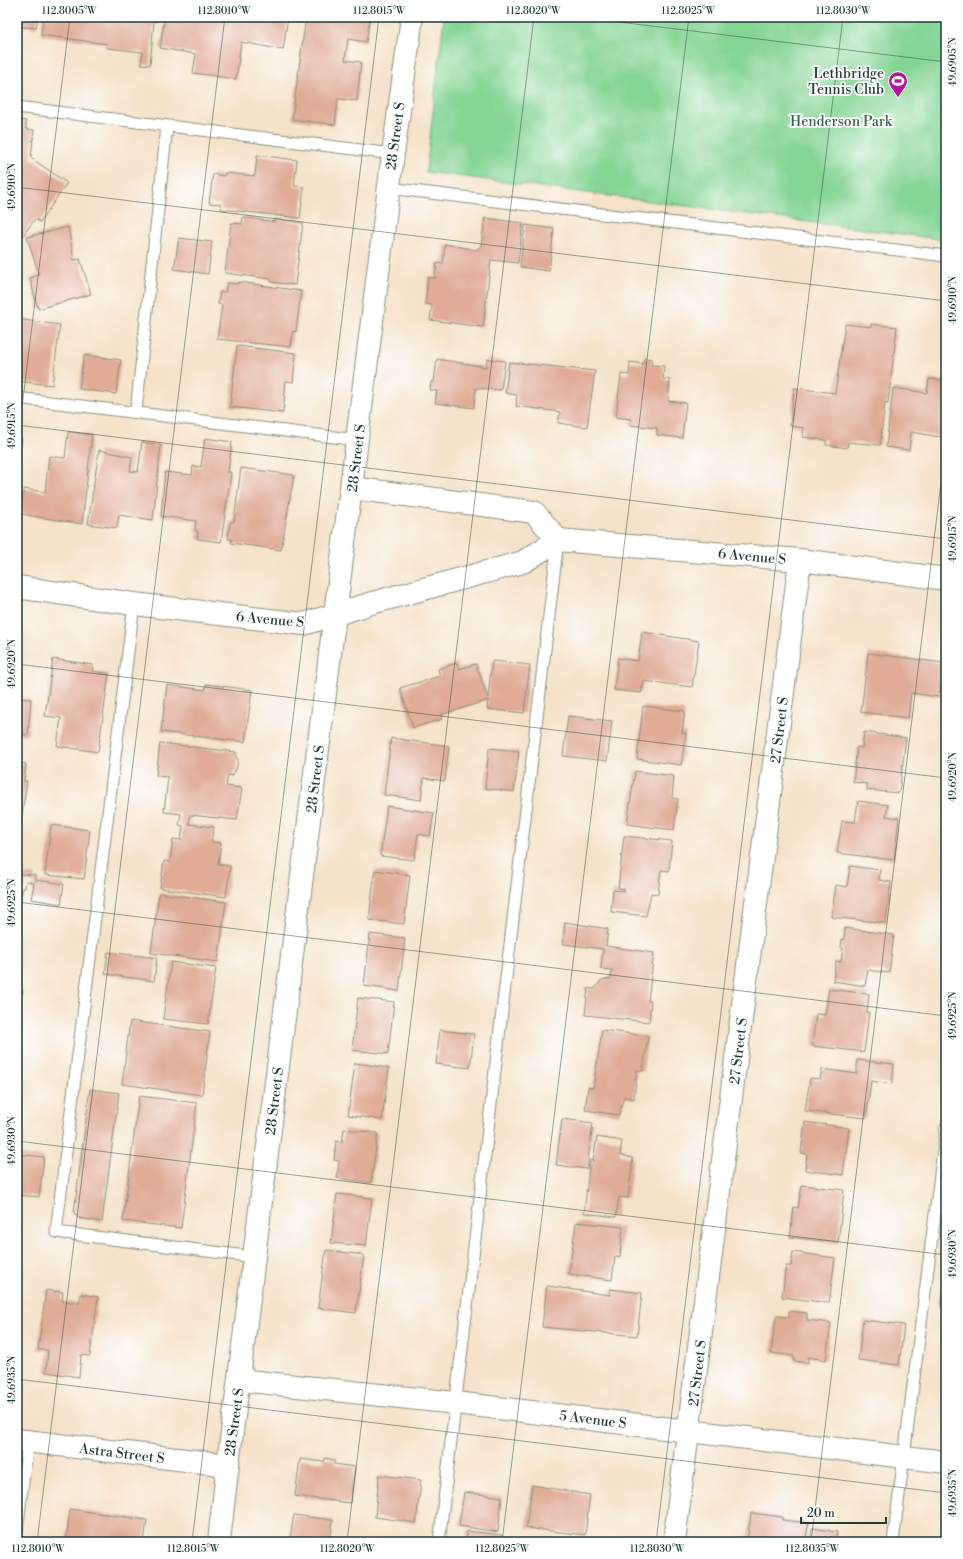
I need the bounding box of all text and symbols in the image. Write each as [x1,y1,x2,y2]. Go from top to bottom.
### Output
text: 112.8005°W [42,5,97,17]
text: 112.8010°W [198,5,251,17]
text: 112.8015°W [353,5,406,17]
text: 112.8020°W [506,5,561,17]
text: 112.8025°W [661,5,716,17]
text: 112.8030°W [816,5,871,17]
text: 49.6905°N [947,37,959,87]
place label: Lethbridge Tennis Club [808,65,884,99]
sports icon: Lethbridge Tennis Club [887,70,909,98]
street label: 28 Street S [382,101,410,171]
park label: Henderson Park [790,113,893,131]
text: 49.6910°N [6,163,18,211]
text: 49.6910°N [947,276,959,324]
text: 49.6915°N [6,402,18,449]
street label: 28 Street S [344,423,370,493]
text: 49.6915°N [947,515,959,562]
street label: 6 Avenue S [717,545,787,569]
street label: 6 Avenue S [235,608,305,632]
text: 49.6920°N [6,639,18,689]
street label: 27 Street S [767,696,793,764]
street label: 28 Street S [303,744,329,814]
text: 49.6920°N [947,752,959,802]
text: 49.6925°N [6,878,18,927]
text: 49.6925°N [947,991,959,1040]
street label: 27 Street S [726,1017,752,1085]
street label: 28 Street S [262,1066,288,1136]
text: 49.6930°N [6,1116,18,1166]
text: 49.6930°N [947,1229,959,1279]
street label: 27 Street S [685,1339,711,1407]
text: 49.6935°N [6,1355,18,1404]
street label: 28 Street S [221,1387,249,1457]
street label: 5 Avenue S [558,1407,628,1433]
street label: Astra Street S [77,1440,166,1468]
text: 49.6935°N [947,1468,959,1517]
scale bar [801,1499,886,1525]
text: 20 m [807,1506,835,1521]
text: 112.8010°W [12,1543,65,1555]
text: 112.8015°W [167,1543,220,1555]
text: 112.8020°W [320,1543,375,1555]
text: 112.8025°W [475,1543,530,1555]
text: 112.8030°W [630,1543,685,1555]
text: 112.8035°W [785,1543,840,1555]

